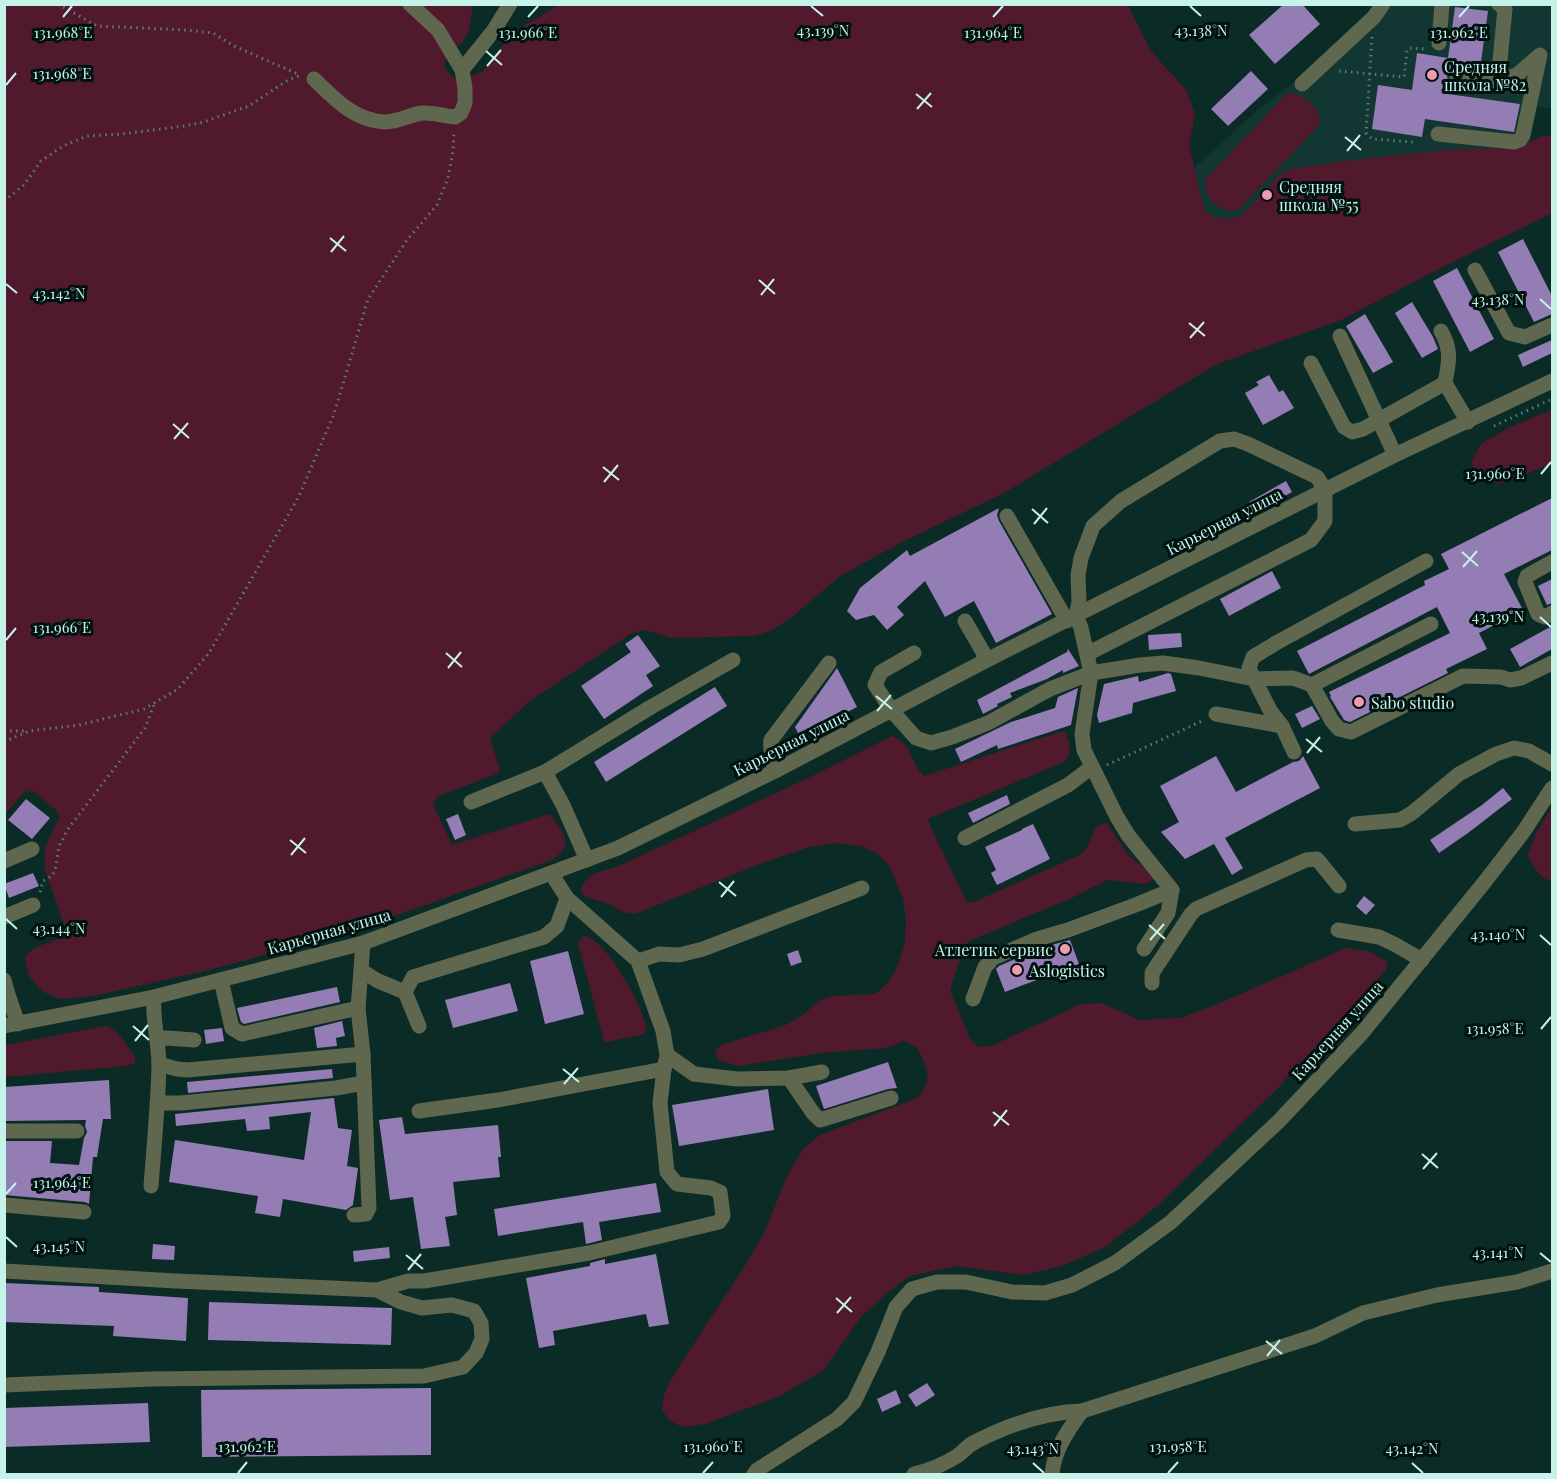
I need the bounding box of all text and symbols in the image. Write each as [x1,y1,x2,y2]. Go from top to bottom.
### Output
text: 43.139°N [797,20,850,40]
text: 43.138°N [1174,20,1228,40]
text: 131.968°E [34,22,92,42]
text: 131.966°E [499,22,557,42]
text: 131.964°E [964,22,1022,42]
text: 131.962°E [1430,22,1488,42]
place label: Средняя школа №82 [1444,56,1526,95]
text: 131.968°E [33,63,91,83]
marker: Средняя школа №82 [1425,68,1439,82]
place label: Средняя школа №55 [1279,176,1359,215]
marker: Средняя школа №55 [1260,188,1274,202]
text: 43.142°N [32,283,86,303]
text: 43.138°N [1471,289,1525,309]
text: 131.960°E [1465,463,1525,483]
street label: Карьерная улица [1162,483,1286,559]
text: 43.139°N [1472,606,1525,626]
text: 131.966°E [33,617,91,637]
place label: Sabo studio [1371,692,1454,713]
marker: Sabo studio [1352,695,1366,709]
street label: Карьерная улица [729,704,853,780]
street label: Карьерная улица [265,903,393,959]
text: 43.144°N [32,918,86,938]
text: 43.140°N [1471,924,1526,944]
place label: Атлетик сервис [934,939,1053,960]
marker: Атлетик сервис [1058,942,1072,956]
place label: Aslogistics [1028,960,1105,981]
marker: Aslogistics [1010,963,1024,977]
street label: Карьерная улица [1287,976,1387,1084]
text: 131.958°E [1466,1018,1524,1038]
text: 131.964°E [33,1172,91,1192]
text: 43.145°N [33,1236,86,1256]
text: 43.141°N [1472,1242,1524,1262]
text: 131.962°E [218,1436,276,1456]
text: 131.960°E [683,1436,743,1456]
text: 131.958°E [1149,1436,1207,1456]
text: 43.143°N [1007,1438,1060,1458]
text: 43.142°N [1385,1438,1439,1458]

